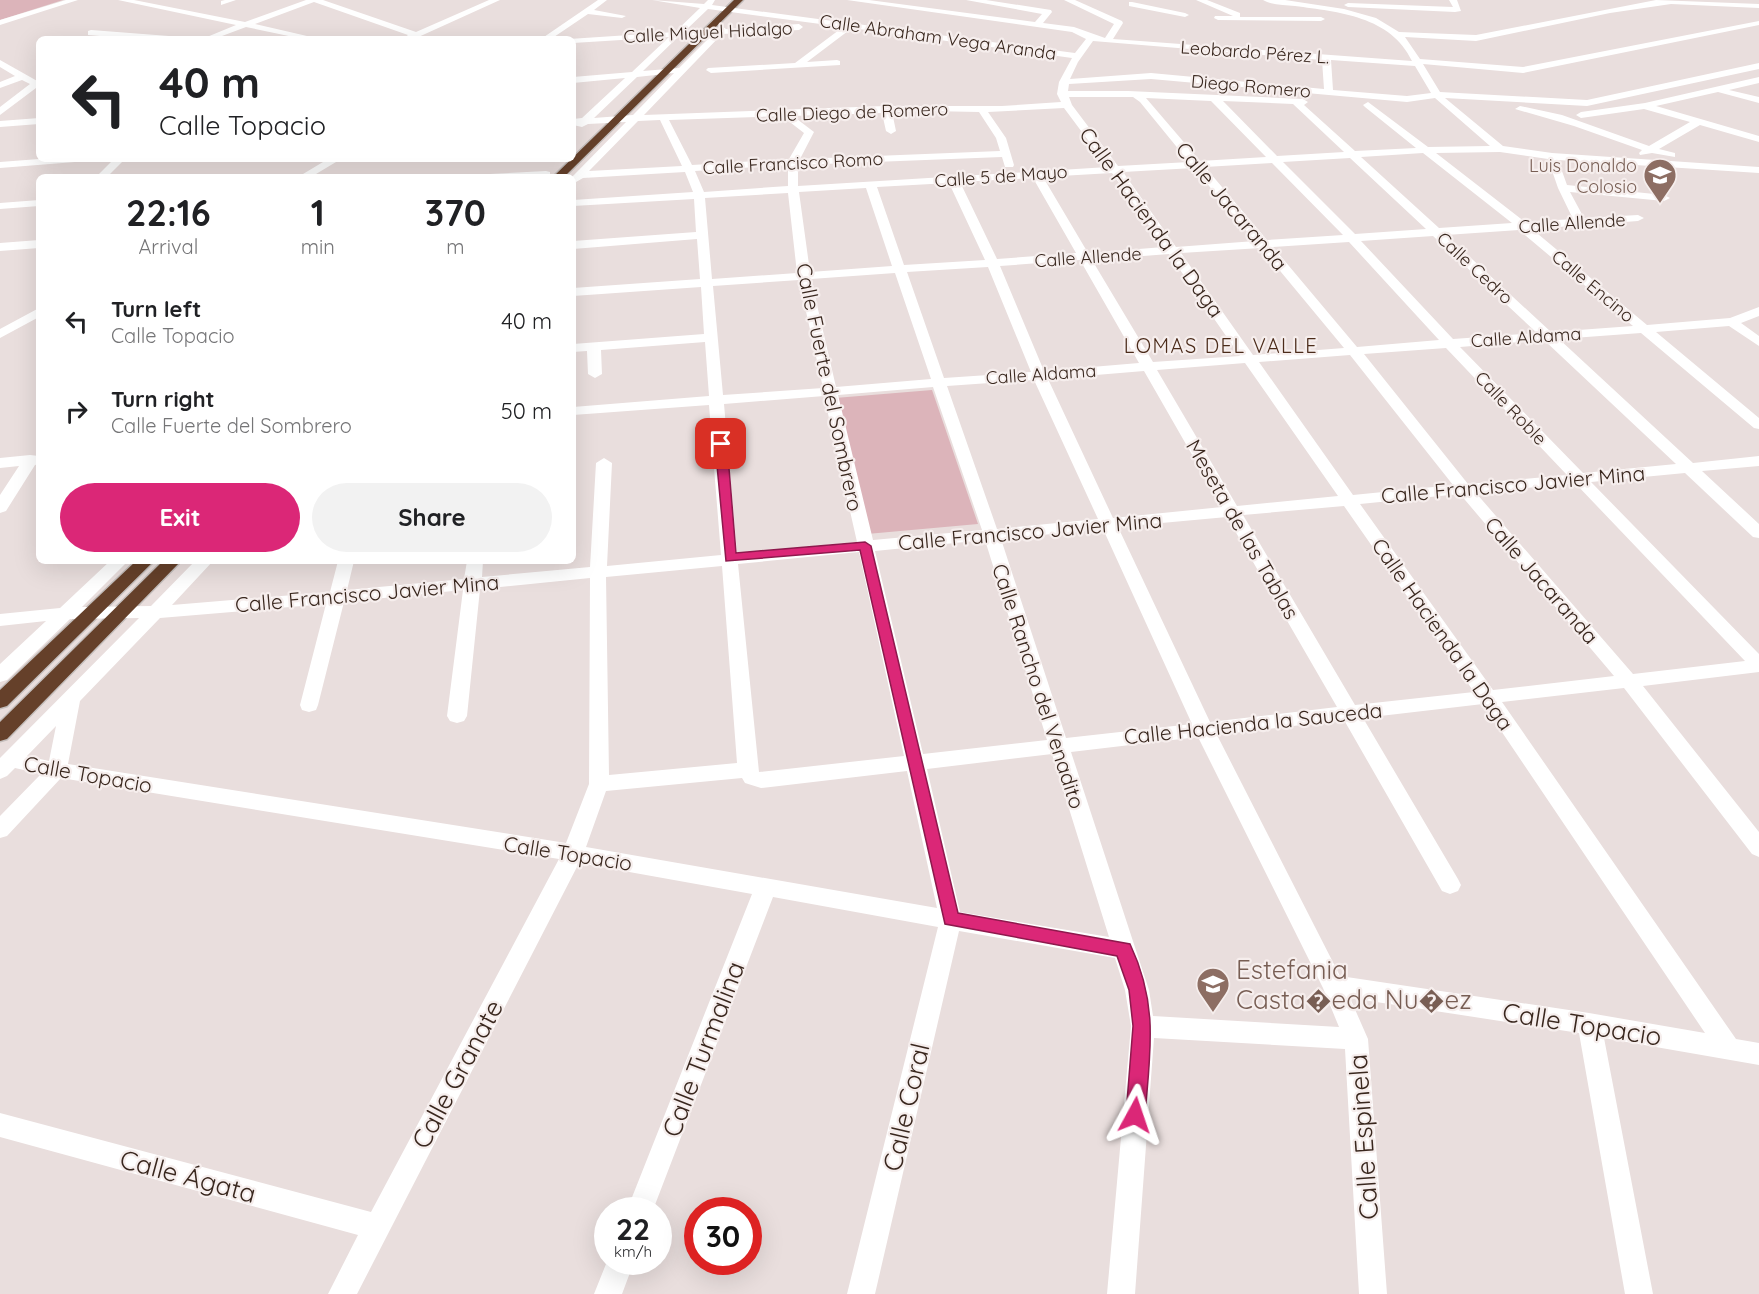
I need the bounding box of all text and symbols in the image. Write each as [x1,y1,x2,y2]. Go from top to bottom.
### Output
street label: Calle Abraham Vega Aranda [818,9,1058,65]
street label: Calle Miguel Hidalgo [623,16,793,48]
street label: Leobardo Pérez L. [1180,35,1330,69]
text: 40 m [159,56,260,109]
icon: left [60,60,138,138]
street label: Diego Romero [1190,69,1312,103]
street label: Calle Diego de Romero [756,97,948,127]
text: Calle Topacio [159,108,326,142]
street label: Calle Hacienda la Daga [1074,122,1230,322]
street label: Calle Jacaranda [1171,136,1293,276]
street label: Calle Francisco Romo [702,147,884,179]
place label: Luis Donaldo Colosio [1529,154,1637,198]
school or university icon: Luis Donaldo Colosio [1642,157,1678,204]
street label: Calle 5 de Mayo [934,160,1068,192]
text: 22:16 [126,190,211,235]
text: 1 [311,190,325,235]
text: 370 [425,190,486,235]
street label: Calle Allende [1518,208,1626,238]
street label: Calle Cedro [1432,227,1518,309]
text: Arrival [138,234,198,259]
text: min [301,234,335,259]
text: m [446,234,464,259]
street label: Calle Allende [1034,242,1142,272]
street label: Calle Encino [1547,245,1639,327]
street label: Calle Fuerte del Sombrero [791,261,869,513]
text: Turn left [111,295,201,323]
icon: left [60,305,93,338]
text: 40 m [501,307,552,335]
street label: Calle Aldama [1470,322,1582,352]
text: Calle Topacio [111,323,235,348]
district label: LOMAS DEL VALLE [1124,333,1318,358]
street label: Calle Aldama [985,359,1097,389]
street label: Calle Roble [1470,366,1552,450]
text: Turn right [111,385,215,413]
icon: right [60,395,93,428]
text: 50 m [501,397,552,425]
text: Calle Fuerte del Sombrero [111,413,352,438]
pin [695,418,746,469]
icon: arrive [704,427,737,460]
street label: Meseta de las Tablas [1181,434,1305,624]
street label: Calle Francisco Javier Mina [1380,460,1646,508]
button: Exit [60,483,300,552]
button: Share [312,483,552,552]
street label: Calle Francisco Javier Mina [897,507,1163,555]
street label: Calle Jacaranda [1480,511,1604,649]
street label: Calle Hacienda la Daga [1367,533,1519,735]
street label: Calle Rancho del Venadito [987,560,1091,812]
street label: Calle Francisco Javier Mina [234,569,500,617]
street label: Calle Hacienda la Sauceda [1123,697,1383,749]
street label: Calle Topacio [22,750,154,798]
street label: Calle Topacio [502,830,634,876]
place label: Estefania Casta�eda Nu�ez [1236,953,1472,1016]
street label: Calle Turmalina [654,957,752,1141]
school or university icon: Estefania Casta�eda Nu�ez [1195,966,1231,1013]
street label: Calle Granate [404,994,510,1154]
street label: Calle Topacio [1500,995,1664,1053]
street label: Calle Coral [875,1040,937,1174]
street label: Calle Espinela [1341,1053,1385,1221]
position arrow [1103,1083,1167,1147]
street label: Calle Ágata [116,1142,260,1210]
speed limit sign: 30 [684,1197,762,1275]
text: 22 [616,1210,650,1248]
text: km/h [614,1242,652,1261]

